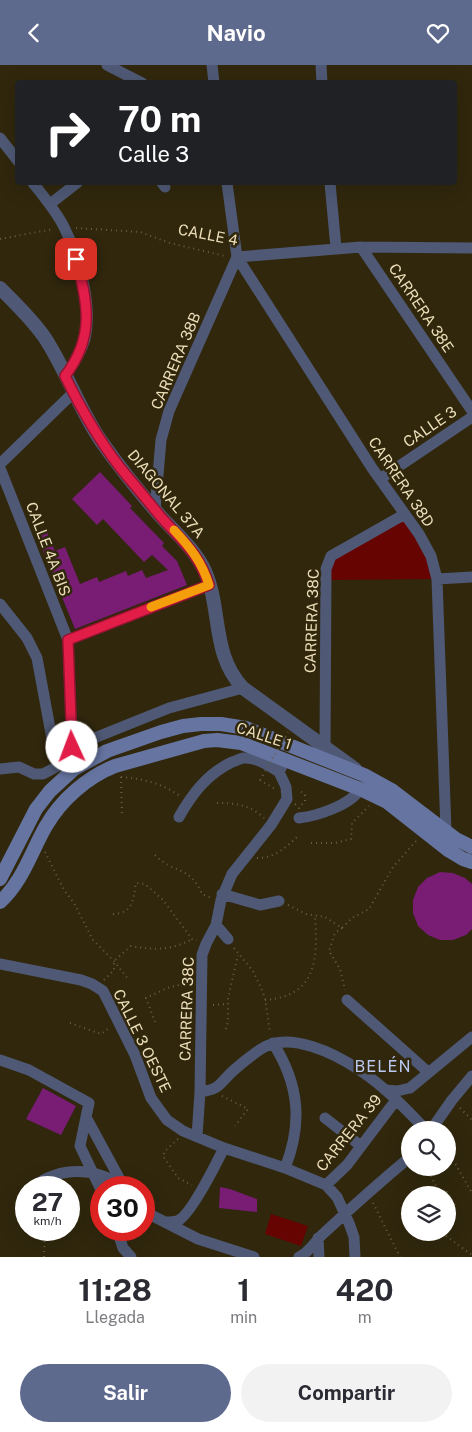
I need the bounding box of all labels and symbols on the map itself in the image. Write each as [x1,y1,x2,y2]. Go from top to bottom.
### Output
street label: CALLE 4 [177,220,239,249]
pin [55,238,97,280]
street label: CARRERA 38E [385,260,457,355]
street label: CARRERA 38B [147,310,204,412]
street label: CALLE 3 [400,403,460,451]
street label: CARRERA 38D [365,434,438,530]
street label: DIAGONAL 37A [125,446,208,541]
street label: CALLE 4A BIS [23,499,74,598]
street label: CARRERA 38C [301,569,322,673]
street label: CALLE 1 [234,719,294,752]
position arrow [45,720,97,772]
street label: CARRERA 38C [176,957,197,1061]
street label: CALLE 3 OESTE [110,986,175,1095]
district label: BELÉN [354,1056,412,1076]
street label: CARRERA 39 [313,1091,385,1174]
speed limit sign: 30 [90,1176,155,1241]

